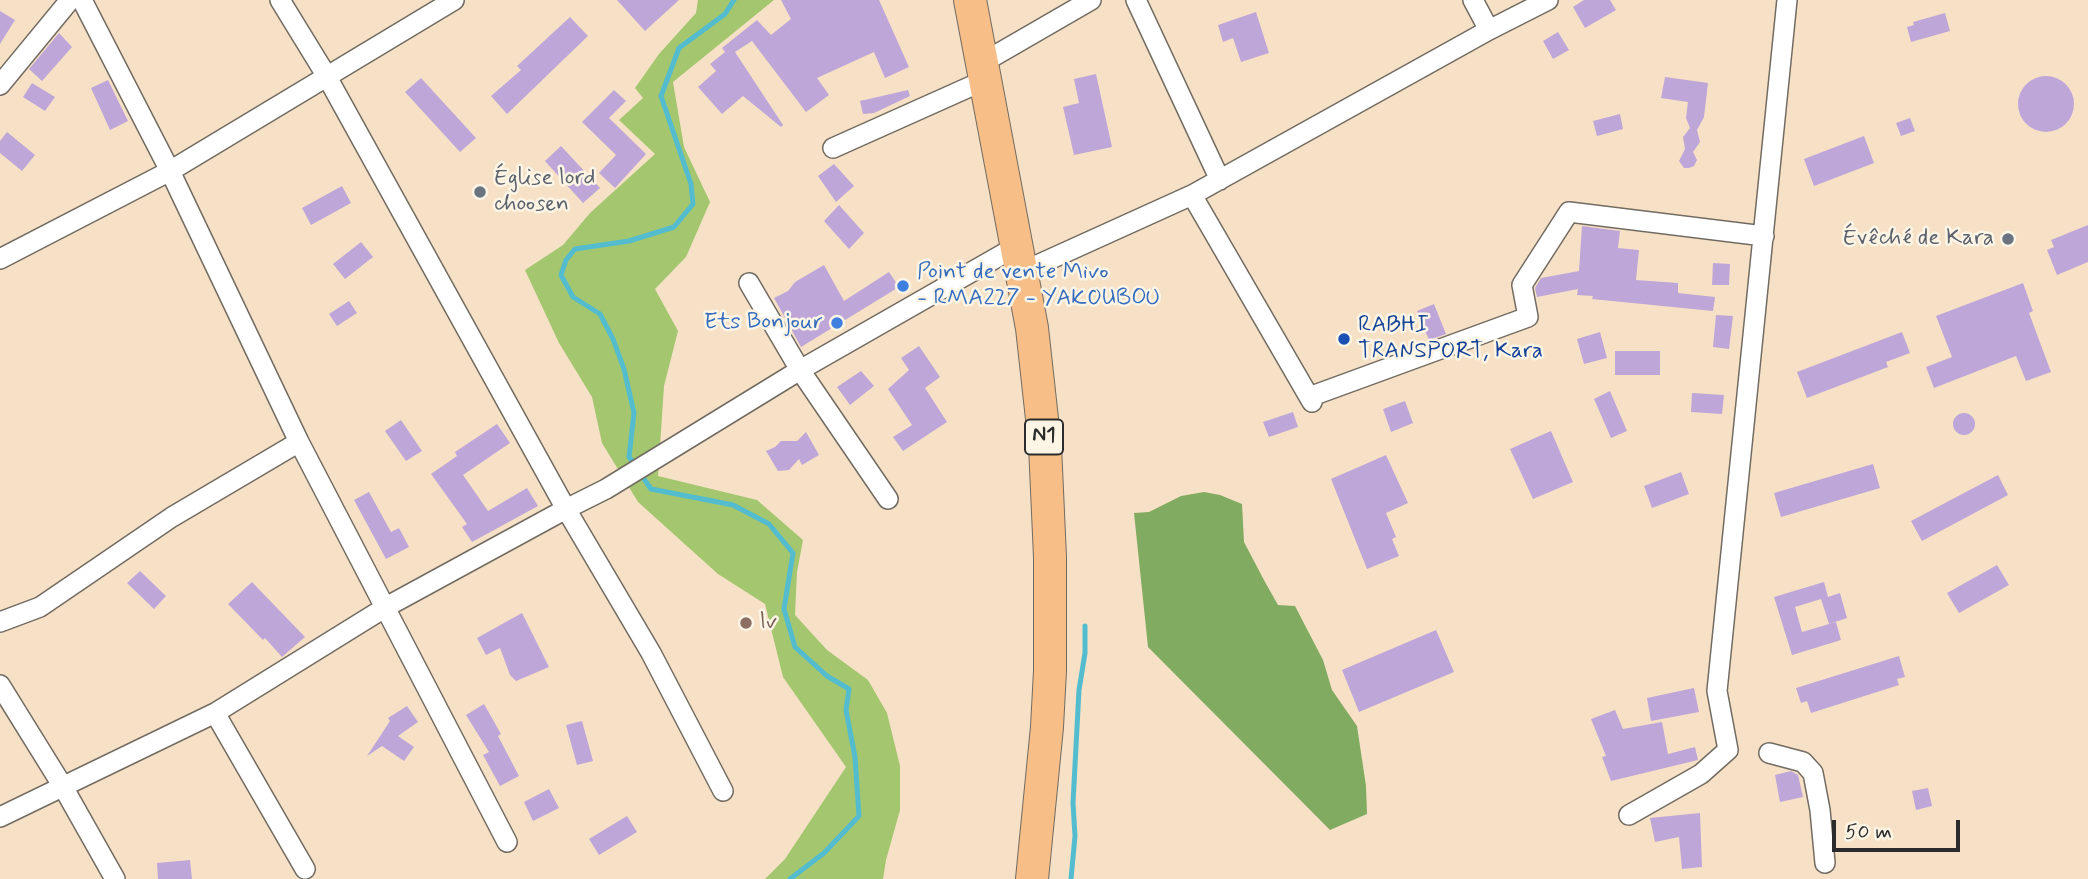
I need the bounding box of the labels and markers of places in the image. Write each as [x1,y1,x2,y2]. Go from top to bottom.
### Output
place label: Église lord choosen [494,165,596,219]
marker: Église lord choosen [472,184,488,200]
place label: Évêché de Kara [1843,225,1994,253]
marker: Évêché de Kara [2000,231,2016,247]
place label: Point de vente Mivo - RMA227 - YAKOUBOU [917,259,1160,313]
marker: Point de vente Mivo - RMA227 - YAKOUBOU [895,278,911,294]
place label: Ets Bonjour [704,309,823,337]
place label: RABHI TRANSPORT, Kara [1358,312,1543,366]
marker: Ets Bonjour [829,315,845,331]
marker: RABHI TRANSPORT, Kara [1336,331,1352,347]
place label: lv [760,609,777,637]
marker: lv [738,615,754,631]

